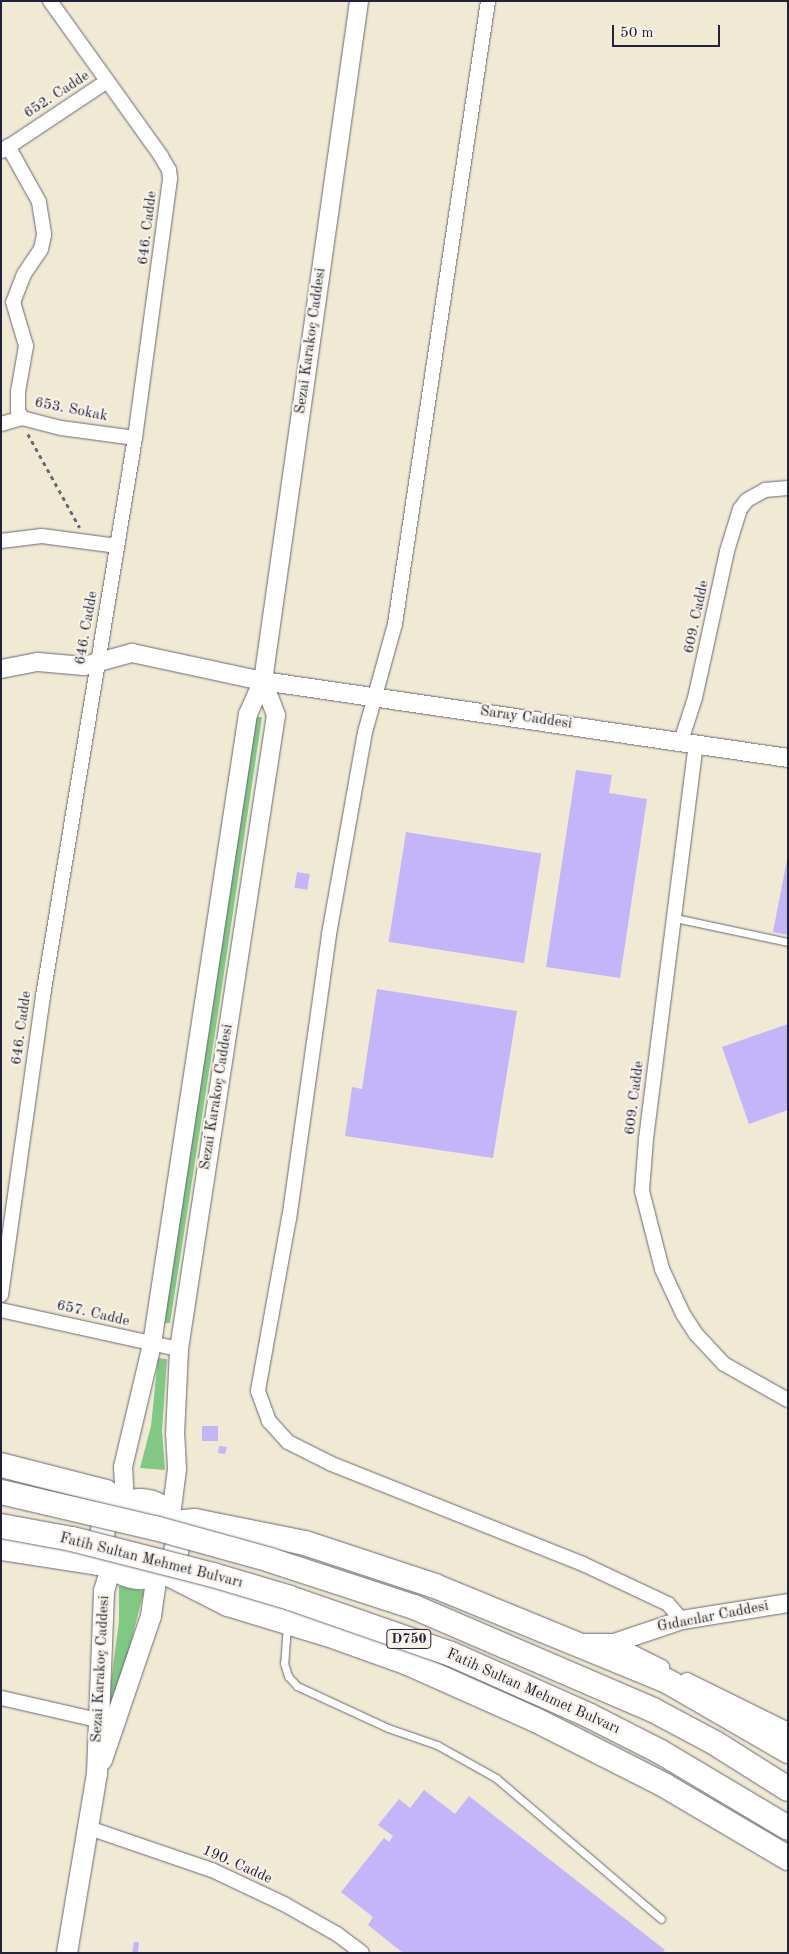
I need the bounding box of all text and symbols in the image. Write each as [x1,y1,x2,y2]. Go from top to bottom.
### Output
scale bar [614,15,722,47]
text: 50 m [620,26,654,41]
street label: 652. Cadde [21,67,93,123]
street label: 646. Cadde [135,190,161,266]
street label: Sezai Karakoç Caddesi [292,267,330,415]
street label: 653. Sokak [33,394,109,426]
street label: 609. Cadde [680,579,714,655]
street label: 646. Cadde [72,590,102,666]
street label: Saray Caddesi [479,703,573,733]
street label: 646. Cadde [8,990,36,1066]
street label: Sezai Karakoç Caddesi [197,1023,237,1171]
street label: 609. Cadde [622,1060,648,1136]
street label: 657. Cadde [55,1297,131,1331]
street label: Fatih Sultan Mehmet Bulvarı [58,1530,244,1592]
street label: Sezai Karakoç Caddesi [88,1595,114,1743]
street label: Gıdacılar Caddesi [656,1597,770,1637]
road number: D750 [385,1628,433,1650]
street label: Fatih Sultan Mehmet Bulvarı [443,1646,623,1738]
street label: 190. Cadde [199,1842,275,1888]

